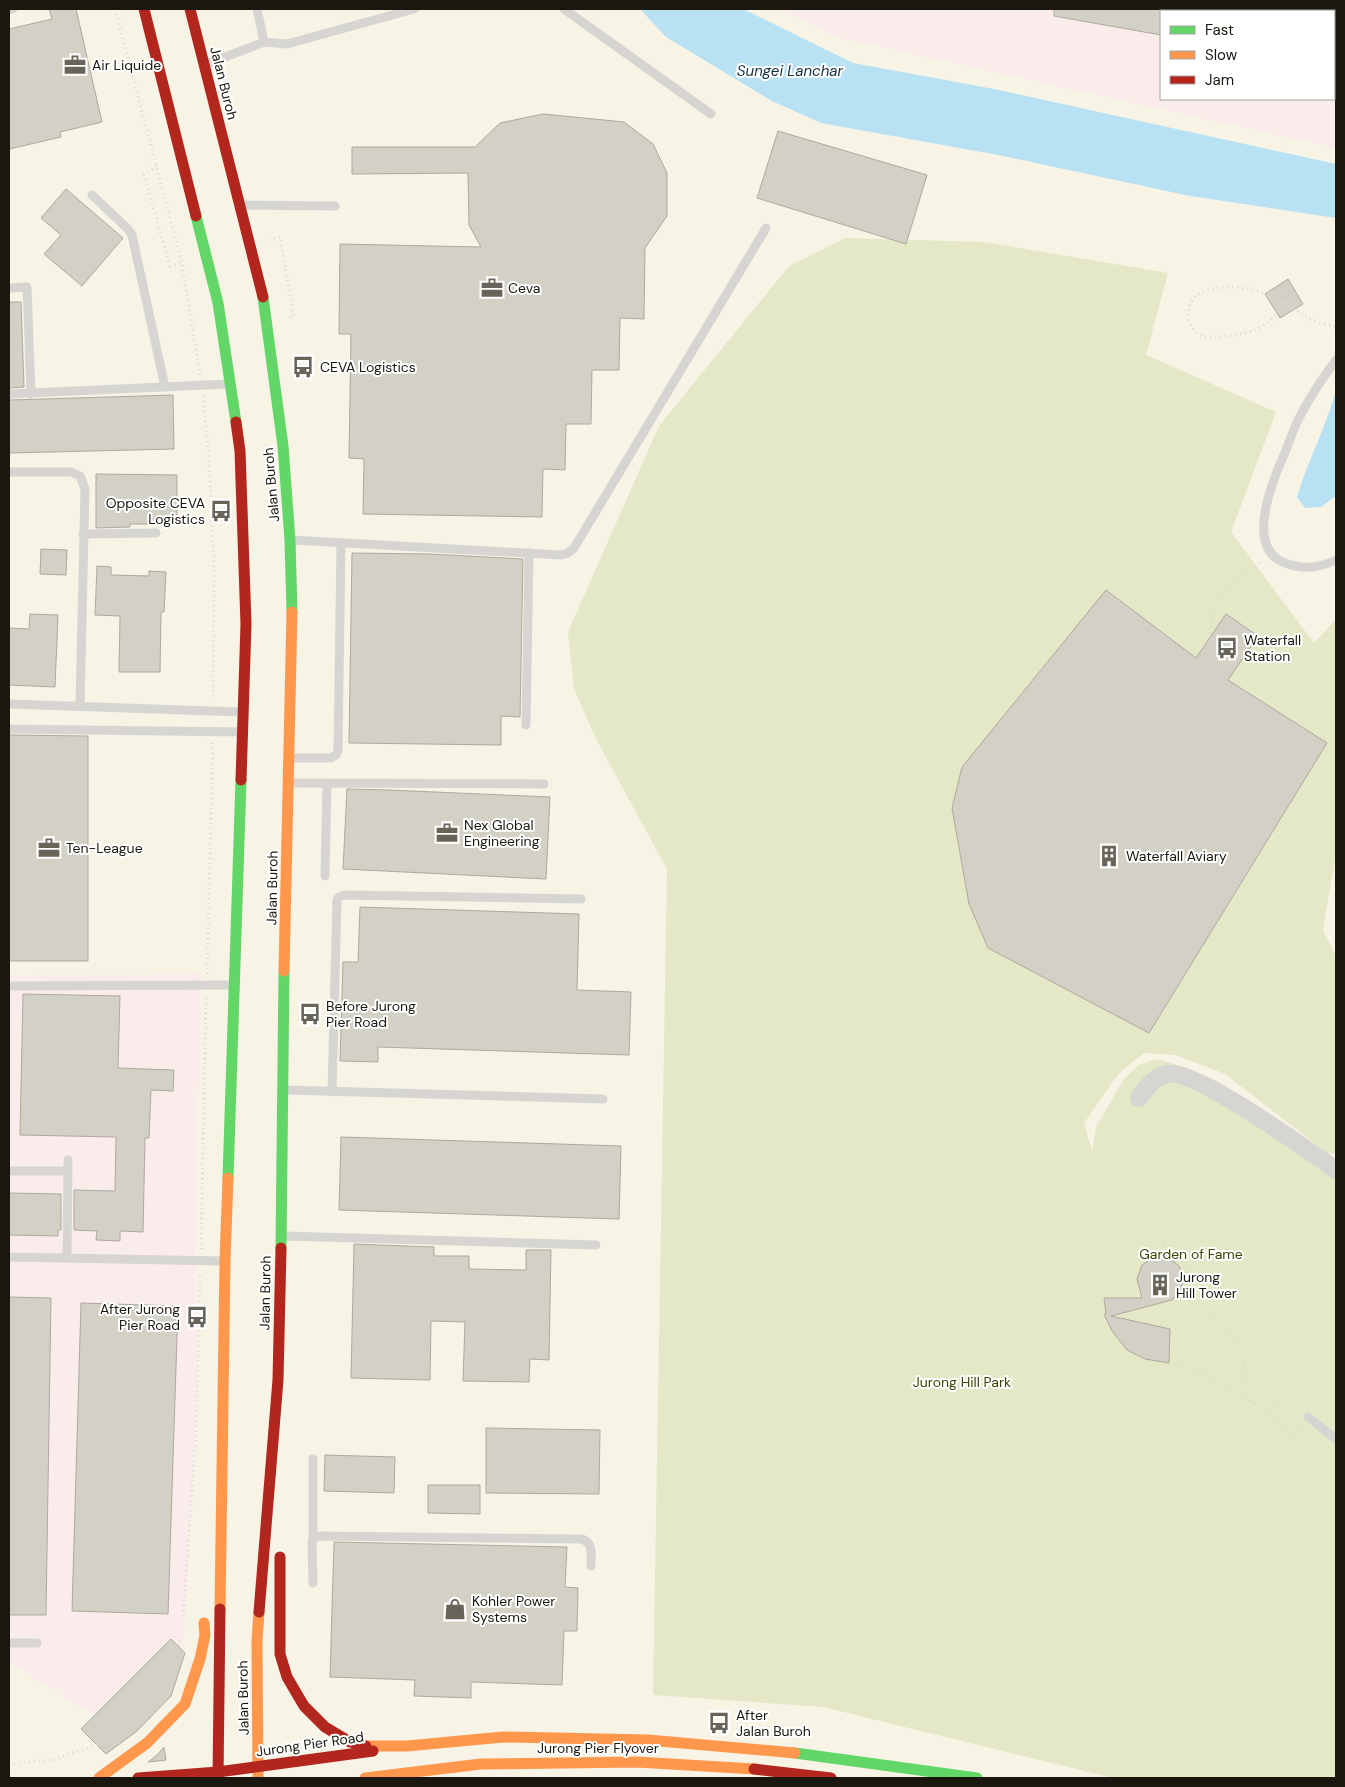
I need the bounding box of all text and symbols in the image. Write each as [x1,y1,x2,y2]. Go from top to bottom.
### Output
legend [1160,10,1335,100]
text: Fast [1205,20,1234,40]
street label: Jalan Buroh [206,45,242,121]
text: Slow [1205,45,1238,65]
office icon: Air Liquide [62,52,88,78]
place label: Air Liquide [92,56,161,74]
water label: Sungei Lanchar [737,61,844,81]
text: Jam [1205,70,1234,90]
office icon: Ceva [479,275,505,301]
place label: Ceva [508,279,540,297]
bus stop icon: CEVA Logistics [290,354,316,380]
place label: CEVA Logistics [320,358,416,376]
street label: Jalan Buroh [259,447,283,523]
place label: Opposite CEVA Logistics [106,494,205,528]
bus stop icon: Opposite CEVA Logistics [208,498,234,524]
place label: Waterfall Station [1244,631,1301,665]
bus stop icon: Waterfall Station [1214,635,1240,661]
place label: Nex Global Engineering [464,816,540,850]
office icon: Nex Global Engineering [434,820,460,846]
office icon: Ten-League [36,835,62,861]
place label: Ten-League [66,839,143,857]
building icon: Waterfall Aviary [1096,843,1122,869]
place label: Waterfall Aviary [1126,847,1227,865]
street label: Jalan Buroh [262,850,282,926]
place label: Before Jurong Pier Road [326,997,416,1031]
bus stop icon: Before Jurong Pier Road [297,1001,323,1027]
park label: Garden of Fame [1139,1245,1243,1263]
street label: Jalan Buroh [255,1255,275,1331]
place label: Jurong Hill Tower [1176,1268,1237,1302]
building icon: Jurong Hill Tower [1147,1272,1173,1298]
place label: After Jurong Pier Road [100,1300,180,1334]
bus stop icon: After Jurong Pier Road [184,1304,210,1330]
park label: Jurong Hill Park [913,1373,1011,1391]
place label: Kohler Power Systems [472,1592,555,1626]
shop icon: Kohler Power Systems [442,1596,468,1622]
street label: Jalan Buroh [233,1660,253,1736]
place label: After Jalan Buroh [736,1706,811,1740]
bus stop icon: After Jalan Buroh [706,1710,732,1736]
street label: Jurong Pier Road [255,1728,365,1760]
street label: Jurong Pier Flyover [537,1739,659,1757]

